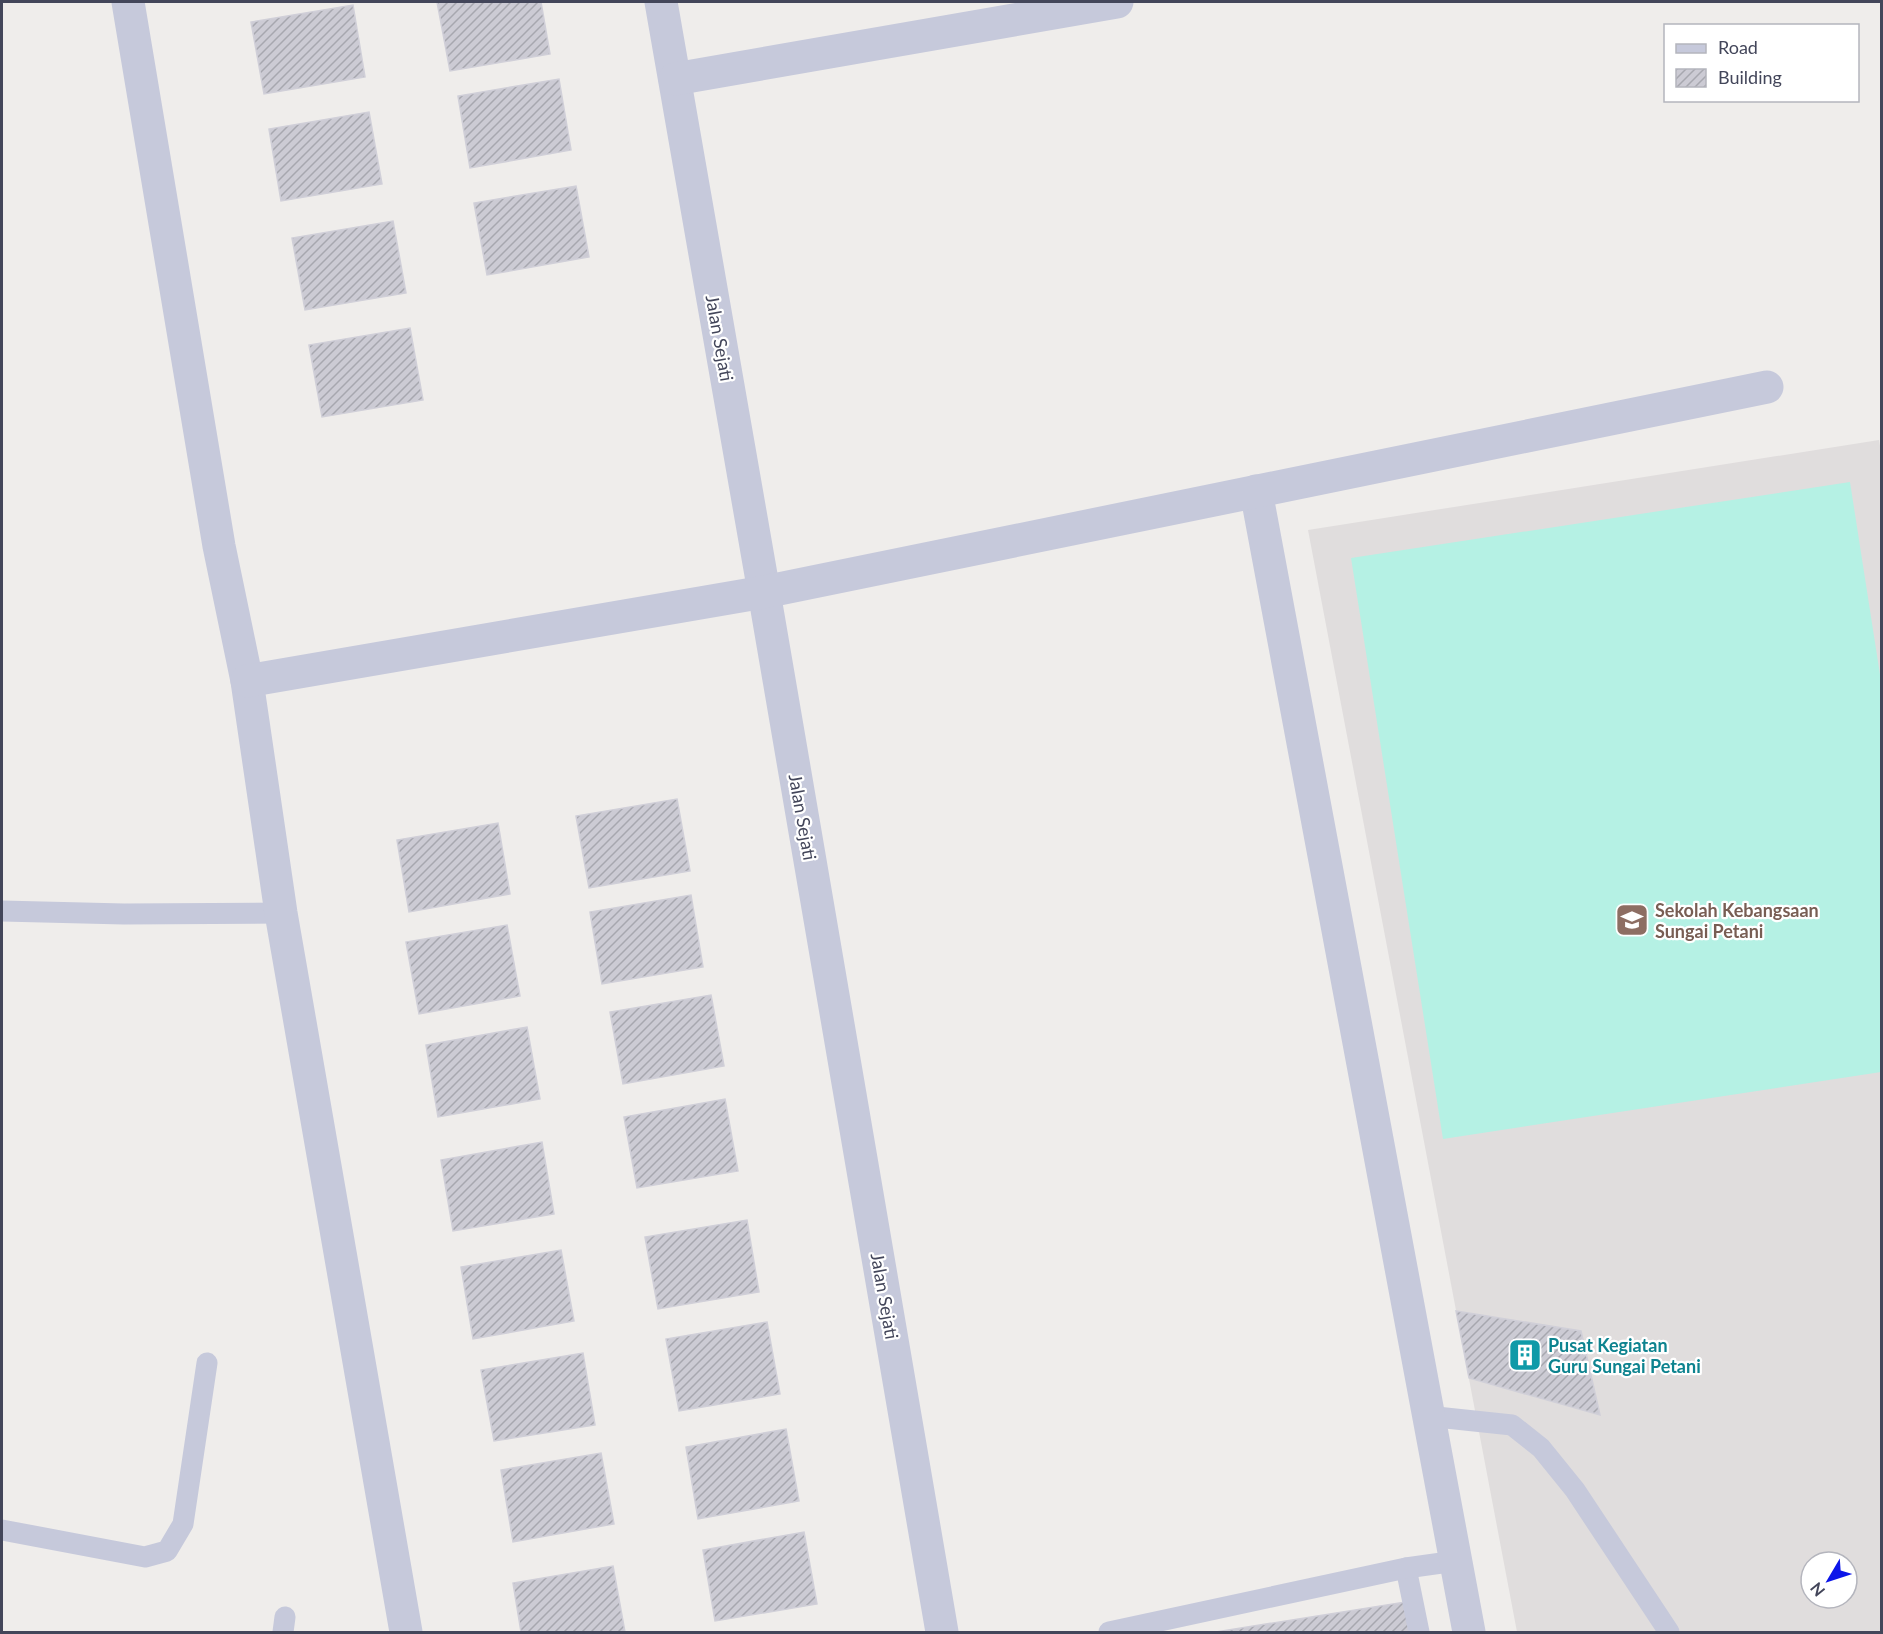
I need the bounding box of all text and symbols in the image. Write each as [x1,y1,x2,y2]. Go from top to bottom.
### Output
legend [1664,24,1859,102]
text: Road [1718,36,1758,58]
text: Building [1718,66,1782,88]
street label: Jalan Sejati [702,293,738,383]
street label: Jalan Sejati [785,772,821,862]
place label: Sekolah Kebangsaan Sungai Petani [1655,899,1819,942]
school or university icon: Sekolah Kebangsaan Sungai Petani [1614,902,1650,938]
street label: Jalan Sejati [867,1251,903,1341]
place label: Pusat Kegiatan Guru Sungai Petani [1548,1334,1701,1377]
building icon: Pusat Kegiatan Guru Sungai Petani [1507,1337,1543,1373]
north arrow [1799,1550,1859,1610]
text: N [1806,1579,1828,1601]

